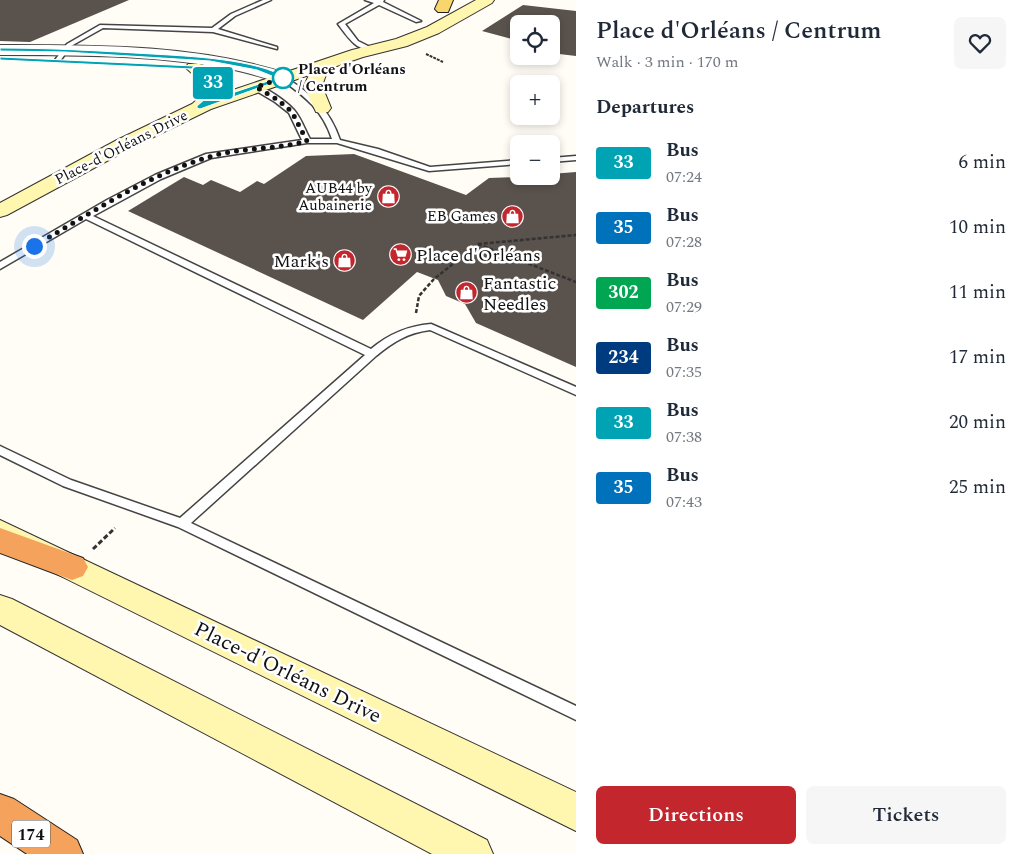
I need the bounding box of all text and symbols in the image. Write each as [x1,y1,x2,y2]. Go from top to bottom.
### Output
text: Place d'Orléans / Centrum [596,13,882,49]
map controls [510,15,560,185]
button: locate [510,15,560,65]
button: heart [954,17,1006,69]
text: Walk · 3 min · 170 m [596,50,739,74]
place label: Place d'Orléans / Centrum [298,58,406,98]
line badge: 33 [190,67,236,99]
marker: Place d'Orléans / Centrum [272,67,294,89]
text: 33 [203,69,223,96]
button: + [510,75,560,125]
text: Departures [596,93,694,122]
street label: Place-d'Orléans Drive [51,104,192,191]
button: − [510,135,560,185]
text: Bus [666,136,699,165]
text: 6 min [958,148,1006,177]
text: 33 [613,149,634,176]
text: 07:24 [666,165,702,189]
place label: AUB44 by Aubainerie [298,177,373,217]
shop icon: AUB44 by Aubainerie [376,185,400,209]
text: Bus [666,201,699,230]
shop icon: EB Games [500,204,524,228]
place label: EB Games [427,205,496,228]
text: 10 min [949,213,1006,242]
text: 35 [613,214,634,241]
text: 07:28 [666,230,702,254]
your location [22,234,47,259]
place label: Place d'Orléans [416,242,541,269]
supermarket icon: Place d'Orléans [388,243,412,267]
place label: Mark's [273,248,329,275]
shop icon: Mark's [333,249,357,273]
text: Bus [666,266,699,295]
place label: Fantastic Needles [483,270,556,318]
text: 11 min [949,278,1006,307]
text: 302 [608,279,639,306]
shop icon: Fantastic Needles [455,281,479,305]
text: 07:29 [666,295,702,319]
text: Bus [666,331,699,360]
text: 17 min [949,343,1006,372]
text: 234 [608,344,639,371]
text: 07:35 [666,360,702,384]
text: Bus [666,396,699,425]
text: 20 min [949,408,1006,437]
text: 33 [613,409,634,436]
text: 07:38 [666,425,702,449]
text: Bus [666,461,699,490]
text: 25 min [949,473,1006,502]
text: 35 [613,474,634,501]
text: 07:43 [666,490,702,514]
street label: Place-d'Orléans Drive [188,614,387,732]
button: Directions [596,786,796,844]
button: Tickets [806,786,1006,844]
road number: 174 [12,821,50,848]

